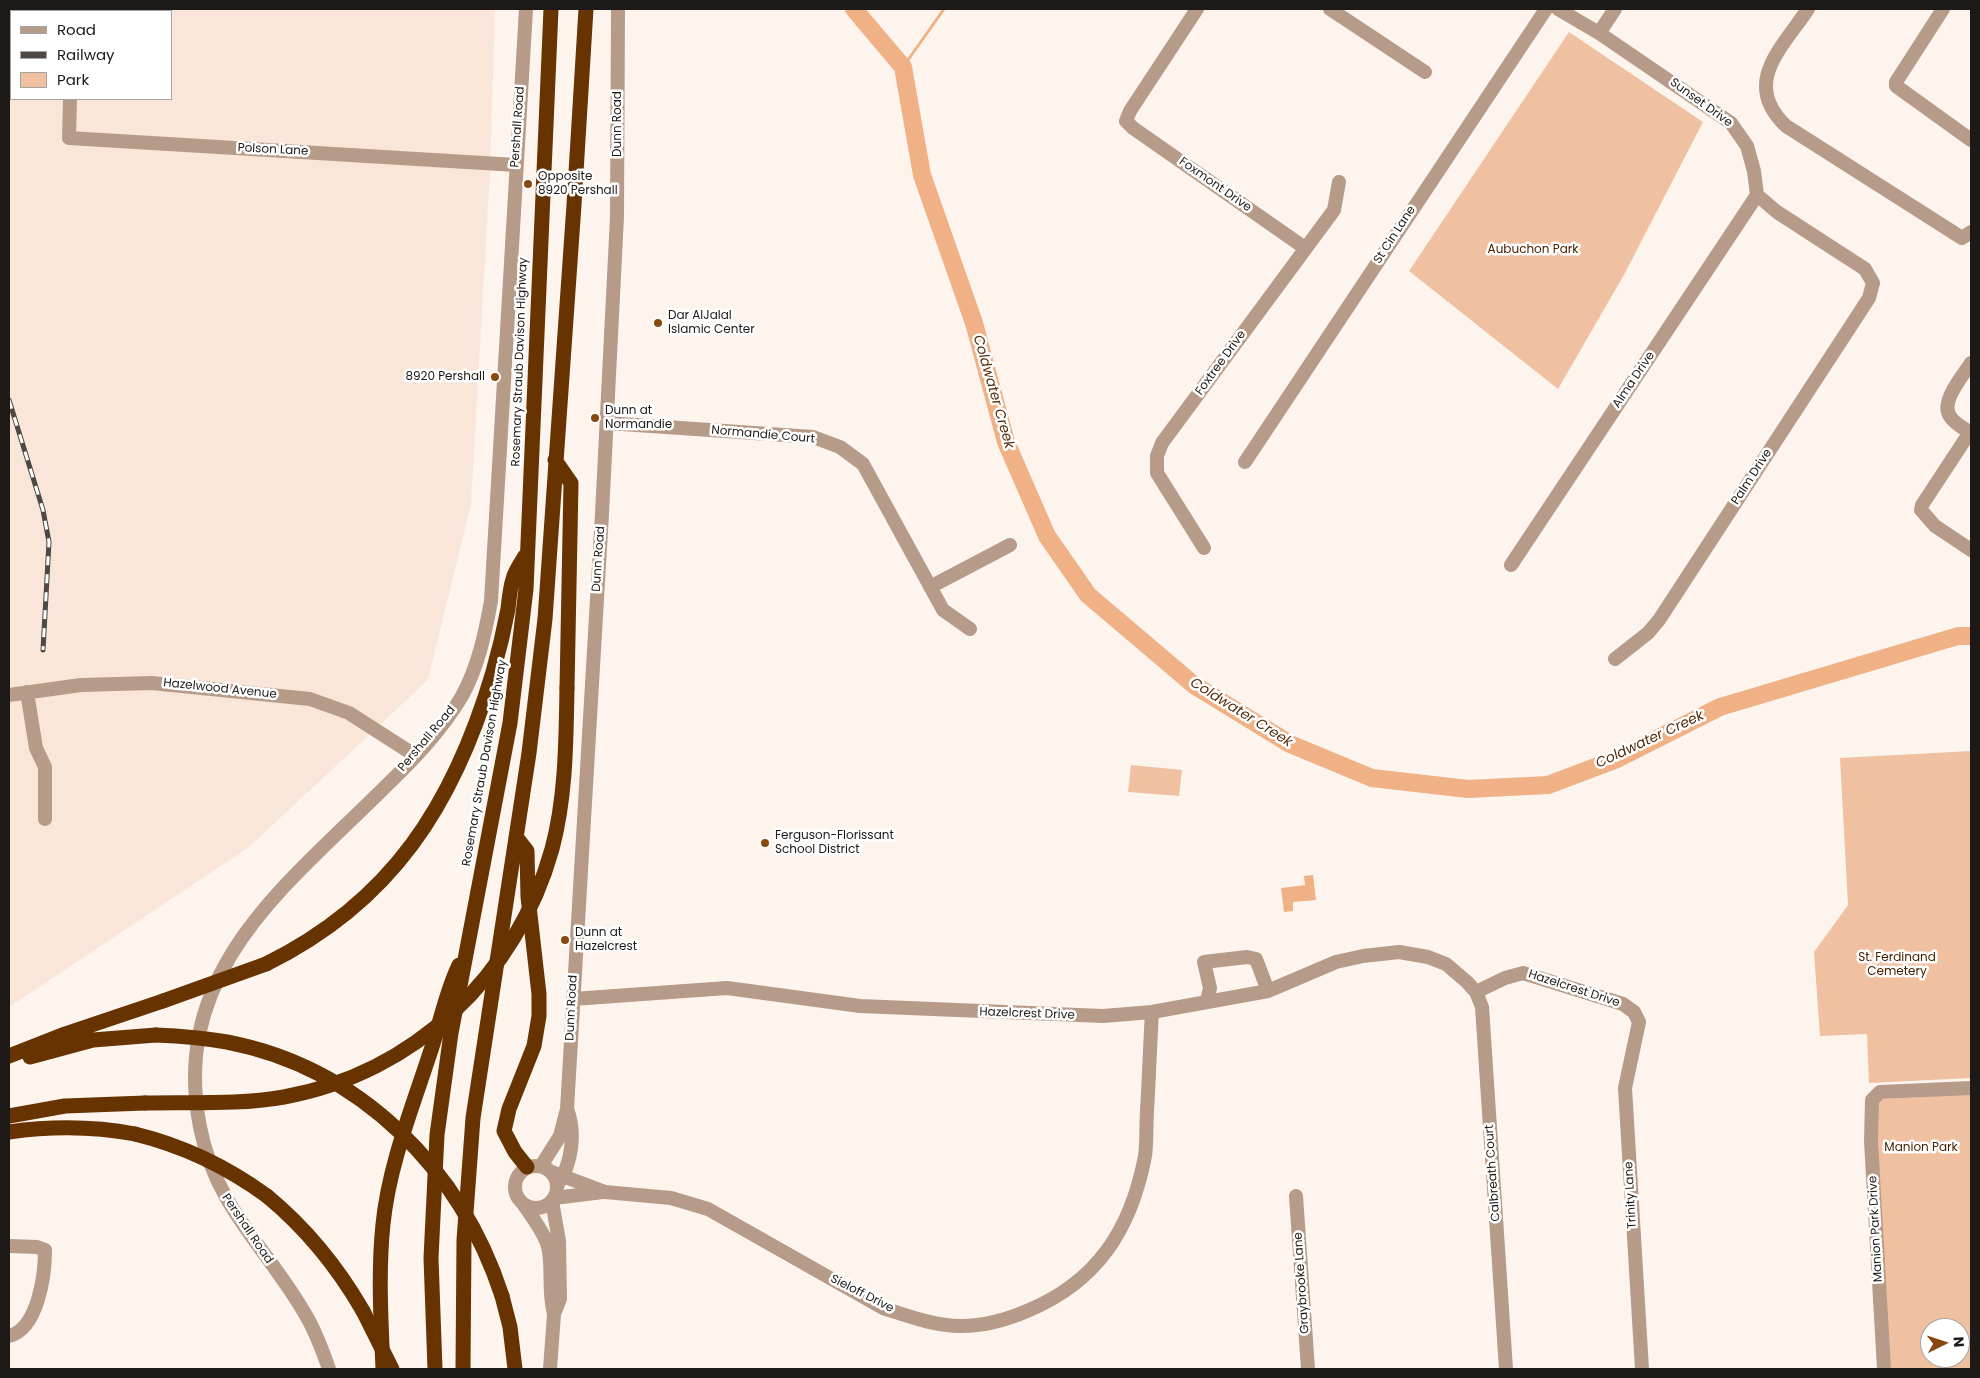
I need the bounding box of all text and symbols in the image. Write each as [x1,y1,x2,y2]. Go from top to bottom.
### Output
legend [10,10,172,100]
text: Road [57,19,96,40]
text: Railway [57,44,115,65]
text: Park [57,69,89,90]
street label: Sunset Drive [1667,75,1735,131]
street label: Pershall Road [508,86,528,168]
street label: Dunn Road [611,91,625,157]
street label: Polson Lane [237,141,309,159]
street label: Foxmont Drive [1176,155,1254,215]
place label: Opposite 8920 Pershall [538,170,618,198]
marker: Opposite 8920 Pershall [522,178,534,190]
street label: St Cin Lane [1371,203,1419,267]
park label: Aubuchon Park [1488,243,1578,257]
street label: Rosemary Straub Davison Highway [509,257,531,467]
place label: Dar AlJalal Islamic Center [668,309,755,337]
marker: Dar AlJalal Islamic Center [652,317,664,329]
street label: Foxtree Drive [1193,328,1249,398]
water label: Coldwater Creek [969,333,1017,451]
street label: Alma Drive [1610,349,1658,411]
place label: 8920 Pershall [405,370,485,384]
marker: 8920 Pershall [489,371,501,383]
place label: Dunn at Normandie [605,404,672,432]
marker: Dunn at Normandie [589,412,601,424]
street label: Normandie Court [711,423,815,447]
street label: Palm Drive [1729,446,1775,508]
street label: Dunn Road [590,526,608,592]
street label: Rosemary Straub Davison Highway [460,659,510,867]
water label: Coldwater Creek [1187,675,1295,751]
street label: Hazelwood Avenue [163,676,277,702]
street label: Pershall Road [395,703,459,775]
water label: Coldwater Creek [1593,708,1707,772]
place label: Ferguson-Florissant School District [775,829,894,857]
marker: Ferguson-Florissant School District [759,837,771,849]
place label: Dunn at Hazelcrest [575,926,637,954]
marker: Dunn at Hazelcrest [559,934,571,946]
park label: St. Ferdinand Cemetery [1858,951,1936,979]
street label: Hazelcrest Drive [1526,967,1622,1011]
street label: Dunn Road [563,975,581,1041]
street label: Hazelcrest Drive [979,1005,1075,1023]
street label: Calbreath Court [1482,1124,1504,1222]
park label: Manion Park [1884,1141,1958,1155]
street label: Trinity Lane [1622,1161,1640,1229]
street label: Manion Park Drive [1866,1175,1886,1283]
street label: Pershall Road [218,1191,276,1267]
street label: Graybrooke Lane [1291,1232,1313,1334]
street label: Sieloff Drive [828,1272,896,1316]
north arrow [1920,1318,1970,1368]
text: N [1949,1336,1969,1348]

